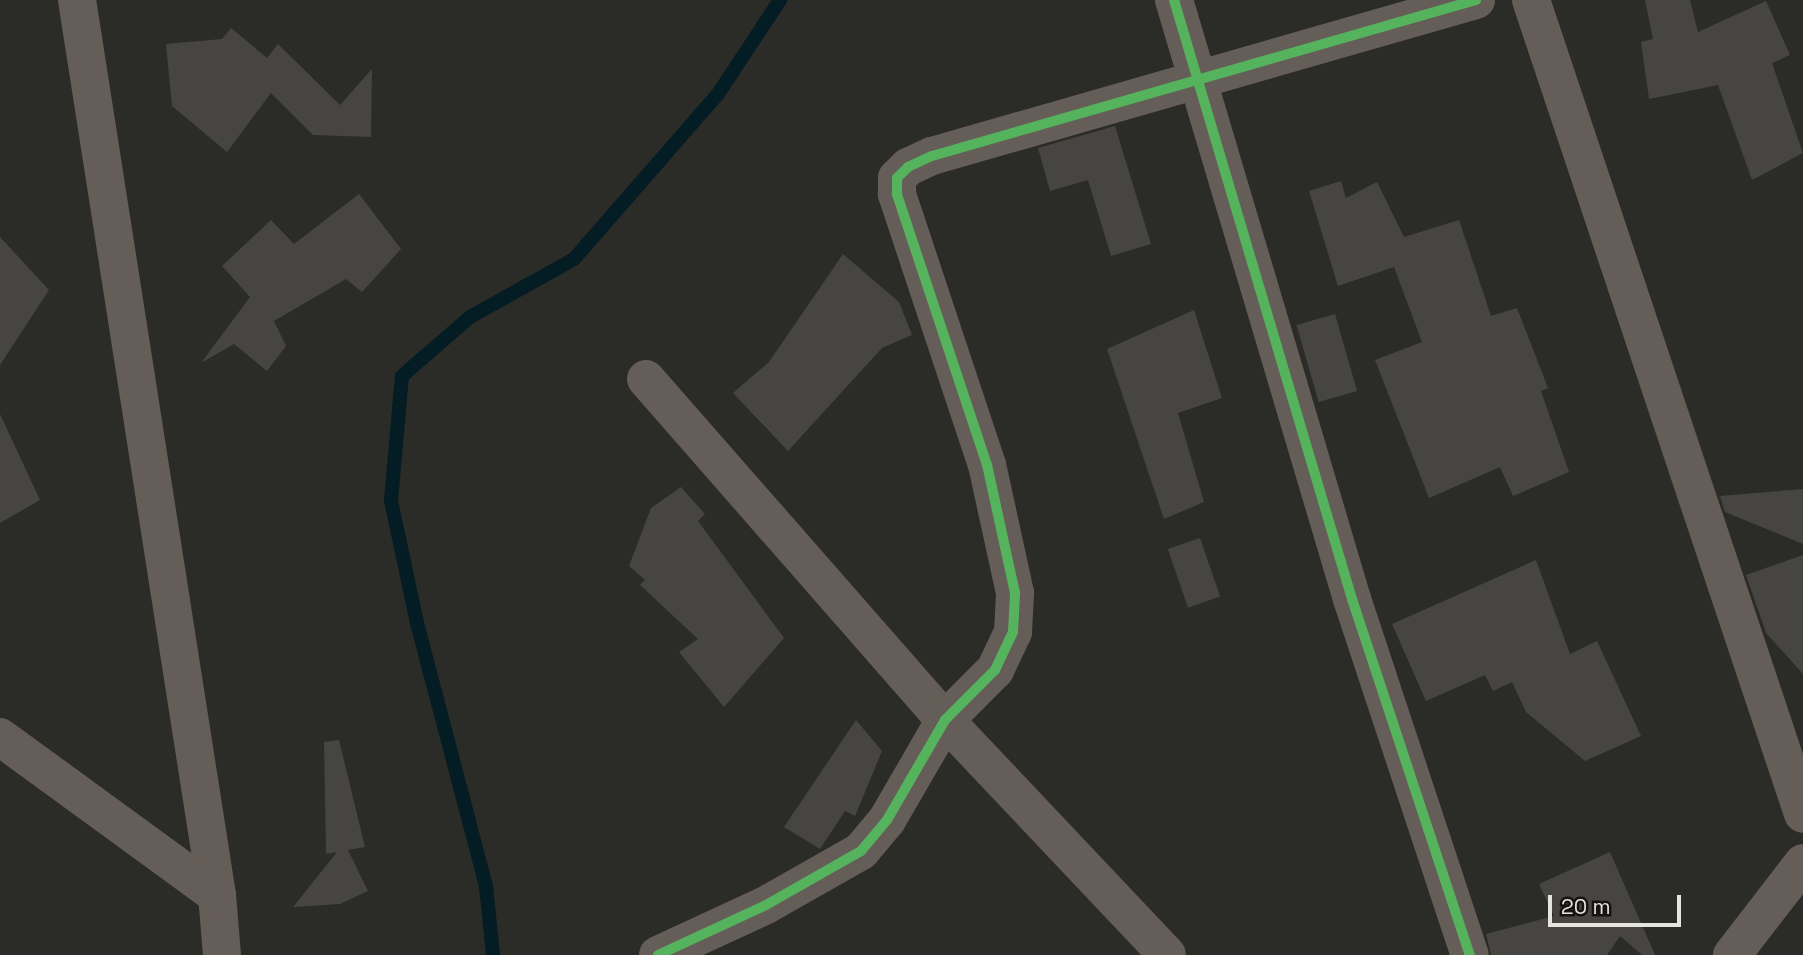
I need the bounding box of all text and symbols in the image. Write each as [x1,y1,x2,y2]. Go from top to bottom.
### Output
scale bar [1551,881,1684,925]
text: 20 m [1561,893,1611,920]

